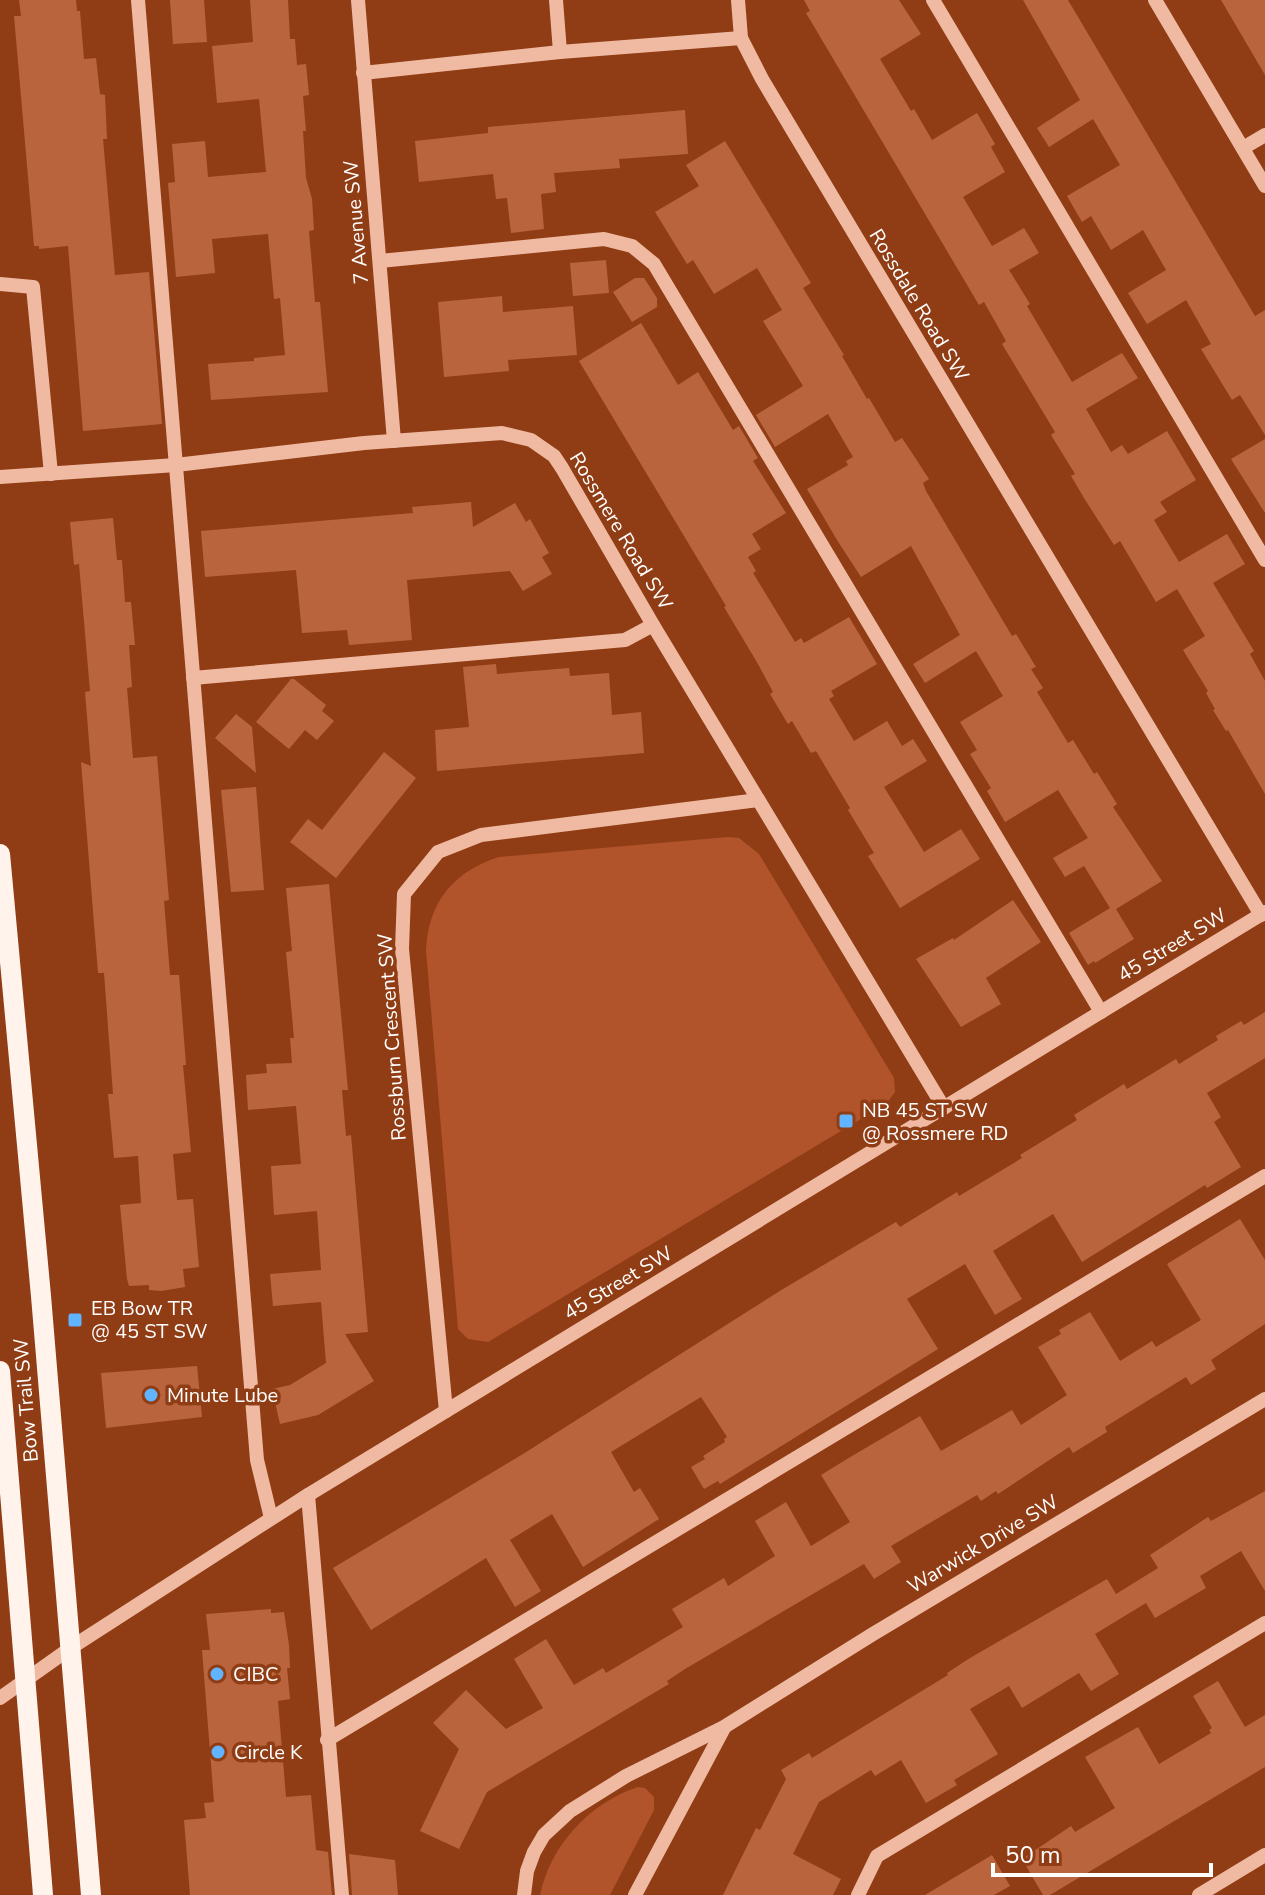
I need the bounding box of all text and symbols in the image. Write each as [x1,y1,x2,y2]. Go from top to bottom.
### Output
street label: 7 Avenue SW [337,159,375,285]
street label: Rossdale Road SW [863,224,975,386]
street label: Rossmere Road SW [563,447,679,615]
street label: 45 Street SW [1112,902,1232,988]
street label: Rossburn Crescent SW [371,932,413,1142]
place label: NB 45 ST SW @ Rossmere RD [862,1097,1008,1147]
marker: NB 45 ST SW @ Rossmere RD [837,1112,855,1130]
street label: 45 Street SW [558,1240,678,1326]
place label: EB Bow TR @ 45 ST SW [91,1295,207,1345]
marker: EB Bow TR @ 45 ST SW [66,1311,84,1329]
street label: Bow Trail SW [7,1337,45,1463]
place label: Minute Lube [167,1382,278,1409]
marker: Minute Lube [142,1386,160,1404]
street label: Warwick Drive SW [902,1488,1064,1600]
place label: CIBC [233,1661,279,1688]
marker: CIBC [208,1665,226,1683]
place label: Circle K [234,1739,303,1766]
marker: Circle K [209,1743,227,1761]
scale bar [993,1827,1211,1877]
text: 50 m [1005,1839,1061,1871]

